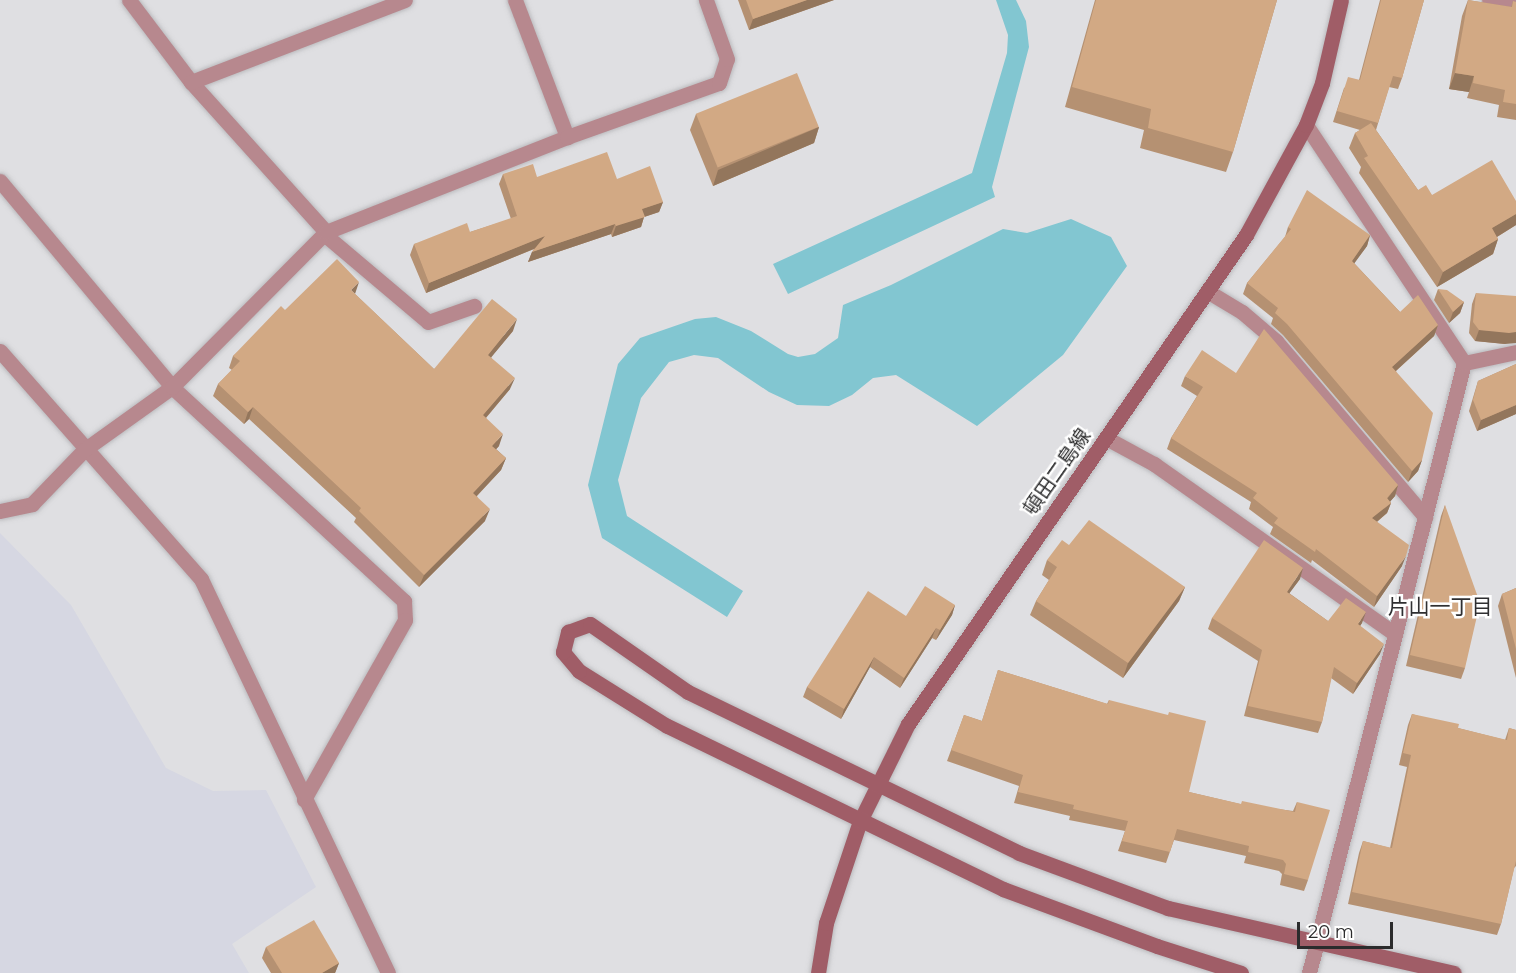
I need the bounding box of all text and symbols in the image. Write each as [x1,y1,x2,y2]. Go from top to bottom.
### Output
street label: 頓田二島線 [1018,424,1096,520]
district label: 片山一丁目 [1388,594,1492,620]
scale bar [1300,910,1396,948]
text: 20 m [1308,921,1354,943]

